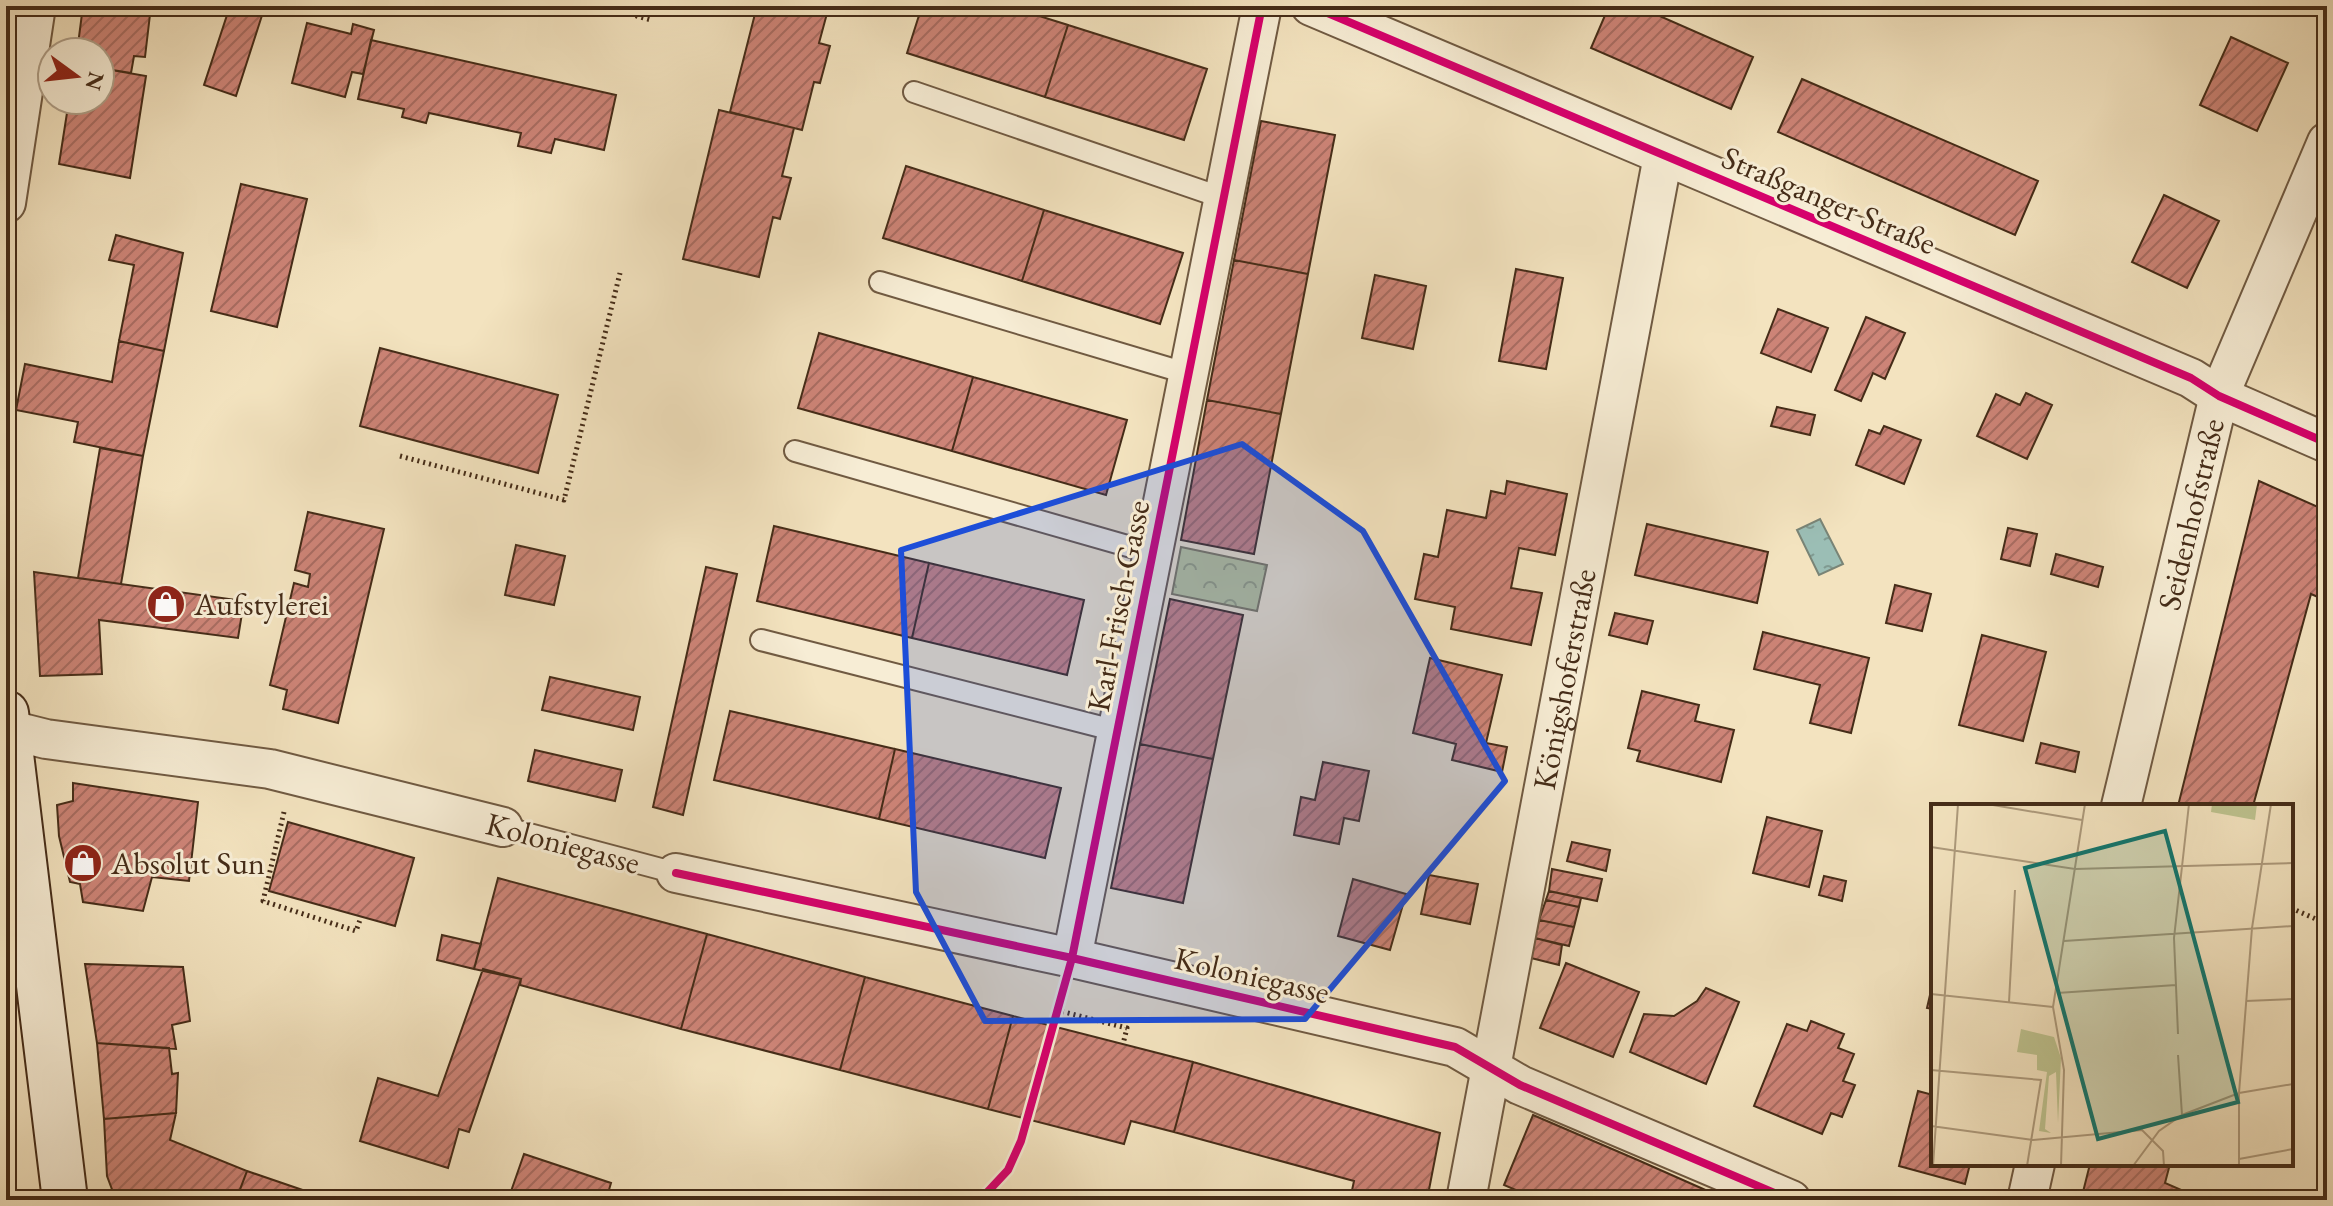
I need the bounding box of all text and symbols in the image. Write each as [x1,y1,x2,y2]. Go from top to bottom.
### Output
north arrow [36,36,116,116]
text: N [78,69,111,94]
street label: Straßganger Straße [1716,136,1942,264]
street label: Seidenhofstraße [2148,414,2234,614]
street label: Karl-Frisch-Gasse [1077,497,1159,715]
street label: Königshoferstraße [1523,565,1606,793]
shop icon: Aufstylerei [145,583,187,625]
place label: Aufstylerei [193,583,329,625]
street label: Koloniegasse [481,802,645,884]
inset map [1931,804,2293,1166]
shop icon: Absolut Sun [62,842,104,884]
place label: Absolut Sun [110,842,265,884]
street label: Koloniegasse [1170,937,1334,1013]

